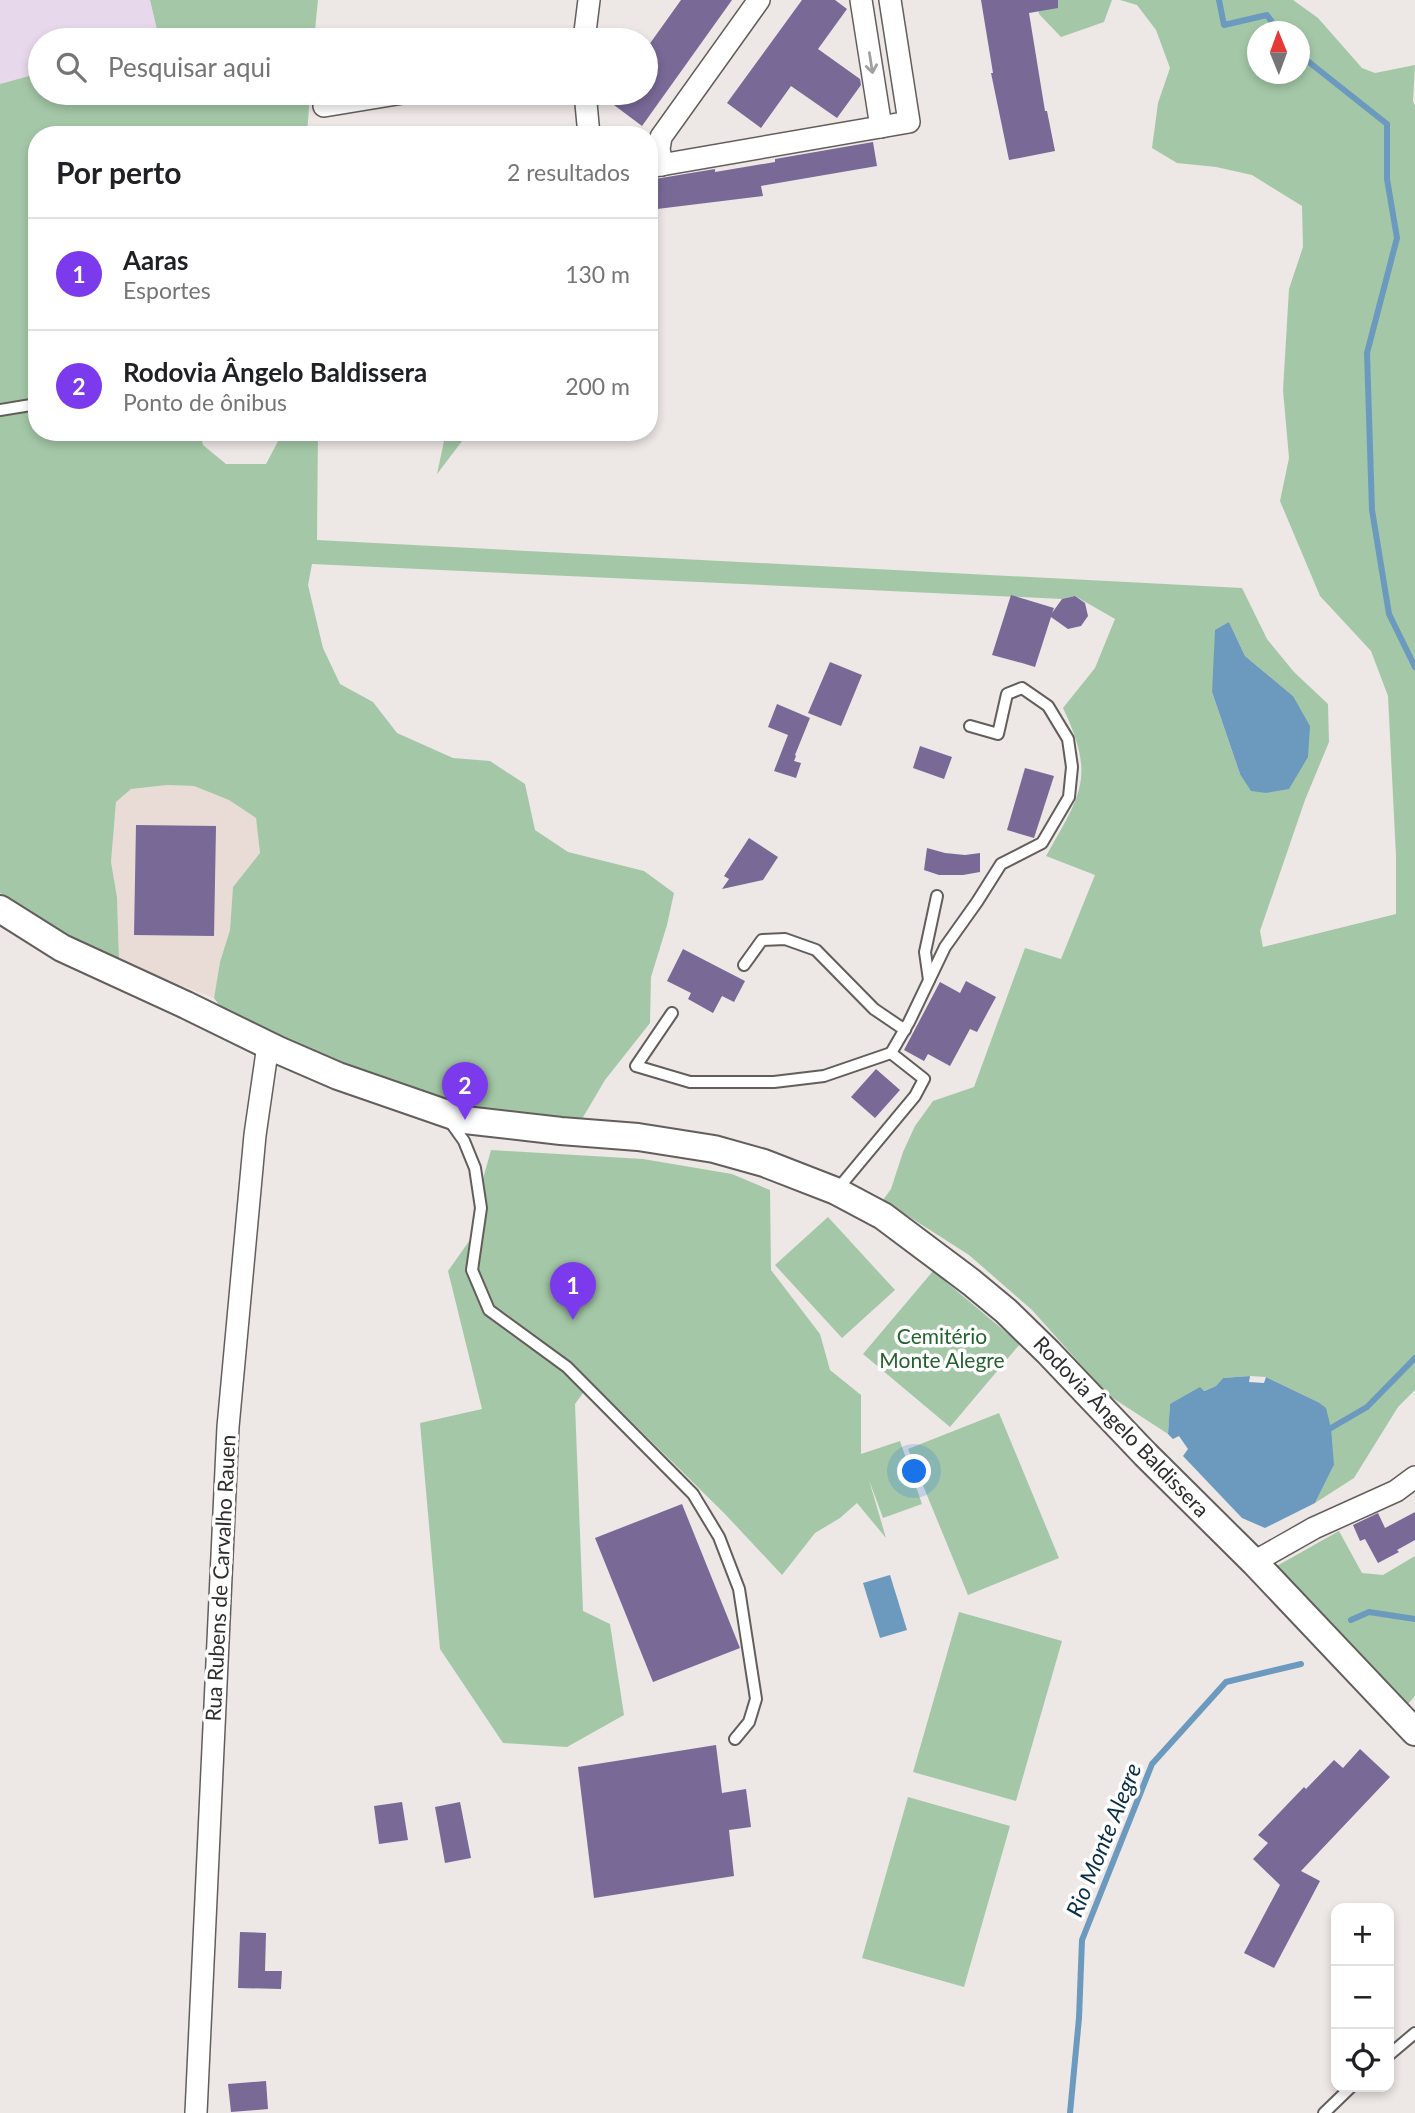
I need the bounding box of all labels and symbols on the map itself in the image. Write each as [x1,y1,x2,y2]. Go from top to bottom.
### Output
north arrow [1247,21,1310,84]
one-way arrow [865,51,878,74]
pin: 2 [442,1062,488,1120]
pin: 1 [550,1262,596,1320]
park label: Cemitério Monte Alegre [879,1323,1005,1372]
street label: Rodovia Ângelo Baldissera [1029,1330,1215,1522]
street label: Rua Rubens de Carvalho Rauen [200,1434,239,1722]
your location [897,1454,931,1488]
water label: Rio Monte Alegre [1060,1759,1147,1921]

